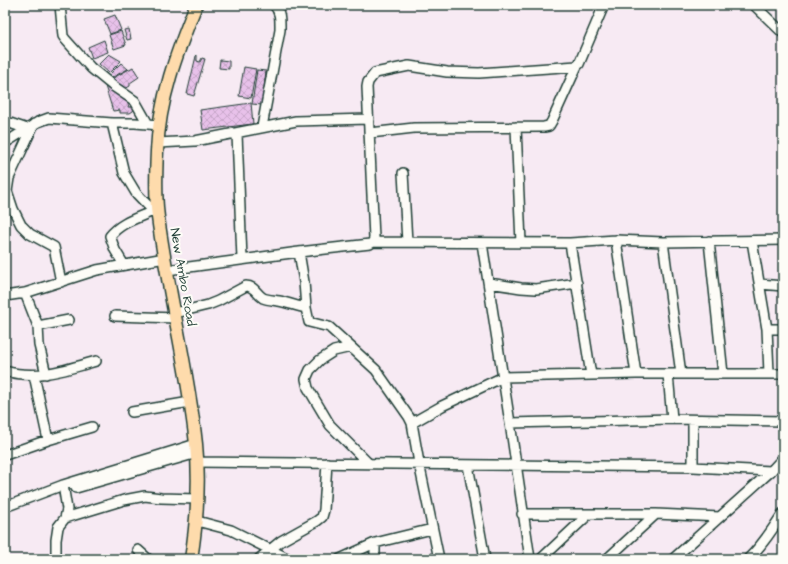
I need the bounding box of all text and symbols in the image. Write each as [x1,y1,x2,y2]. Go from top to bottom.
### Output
street label: New Ambo Road [166,227,201,328]

